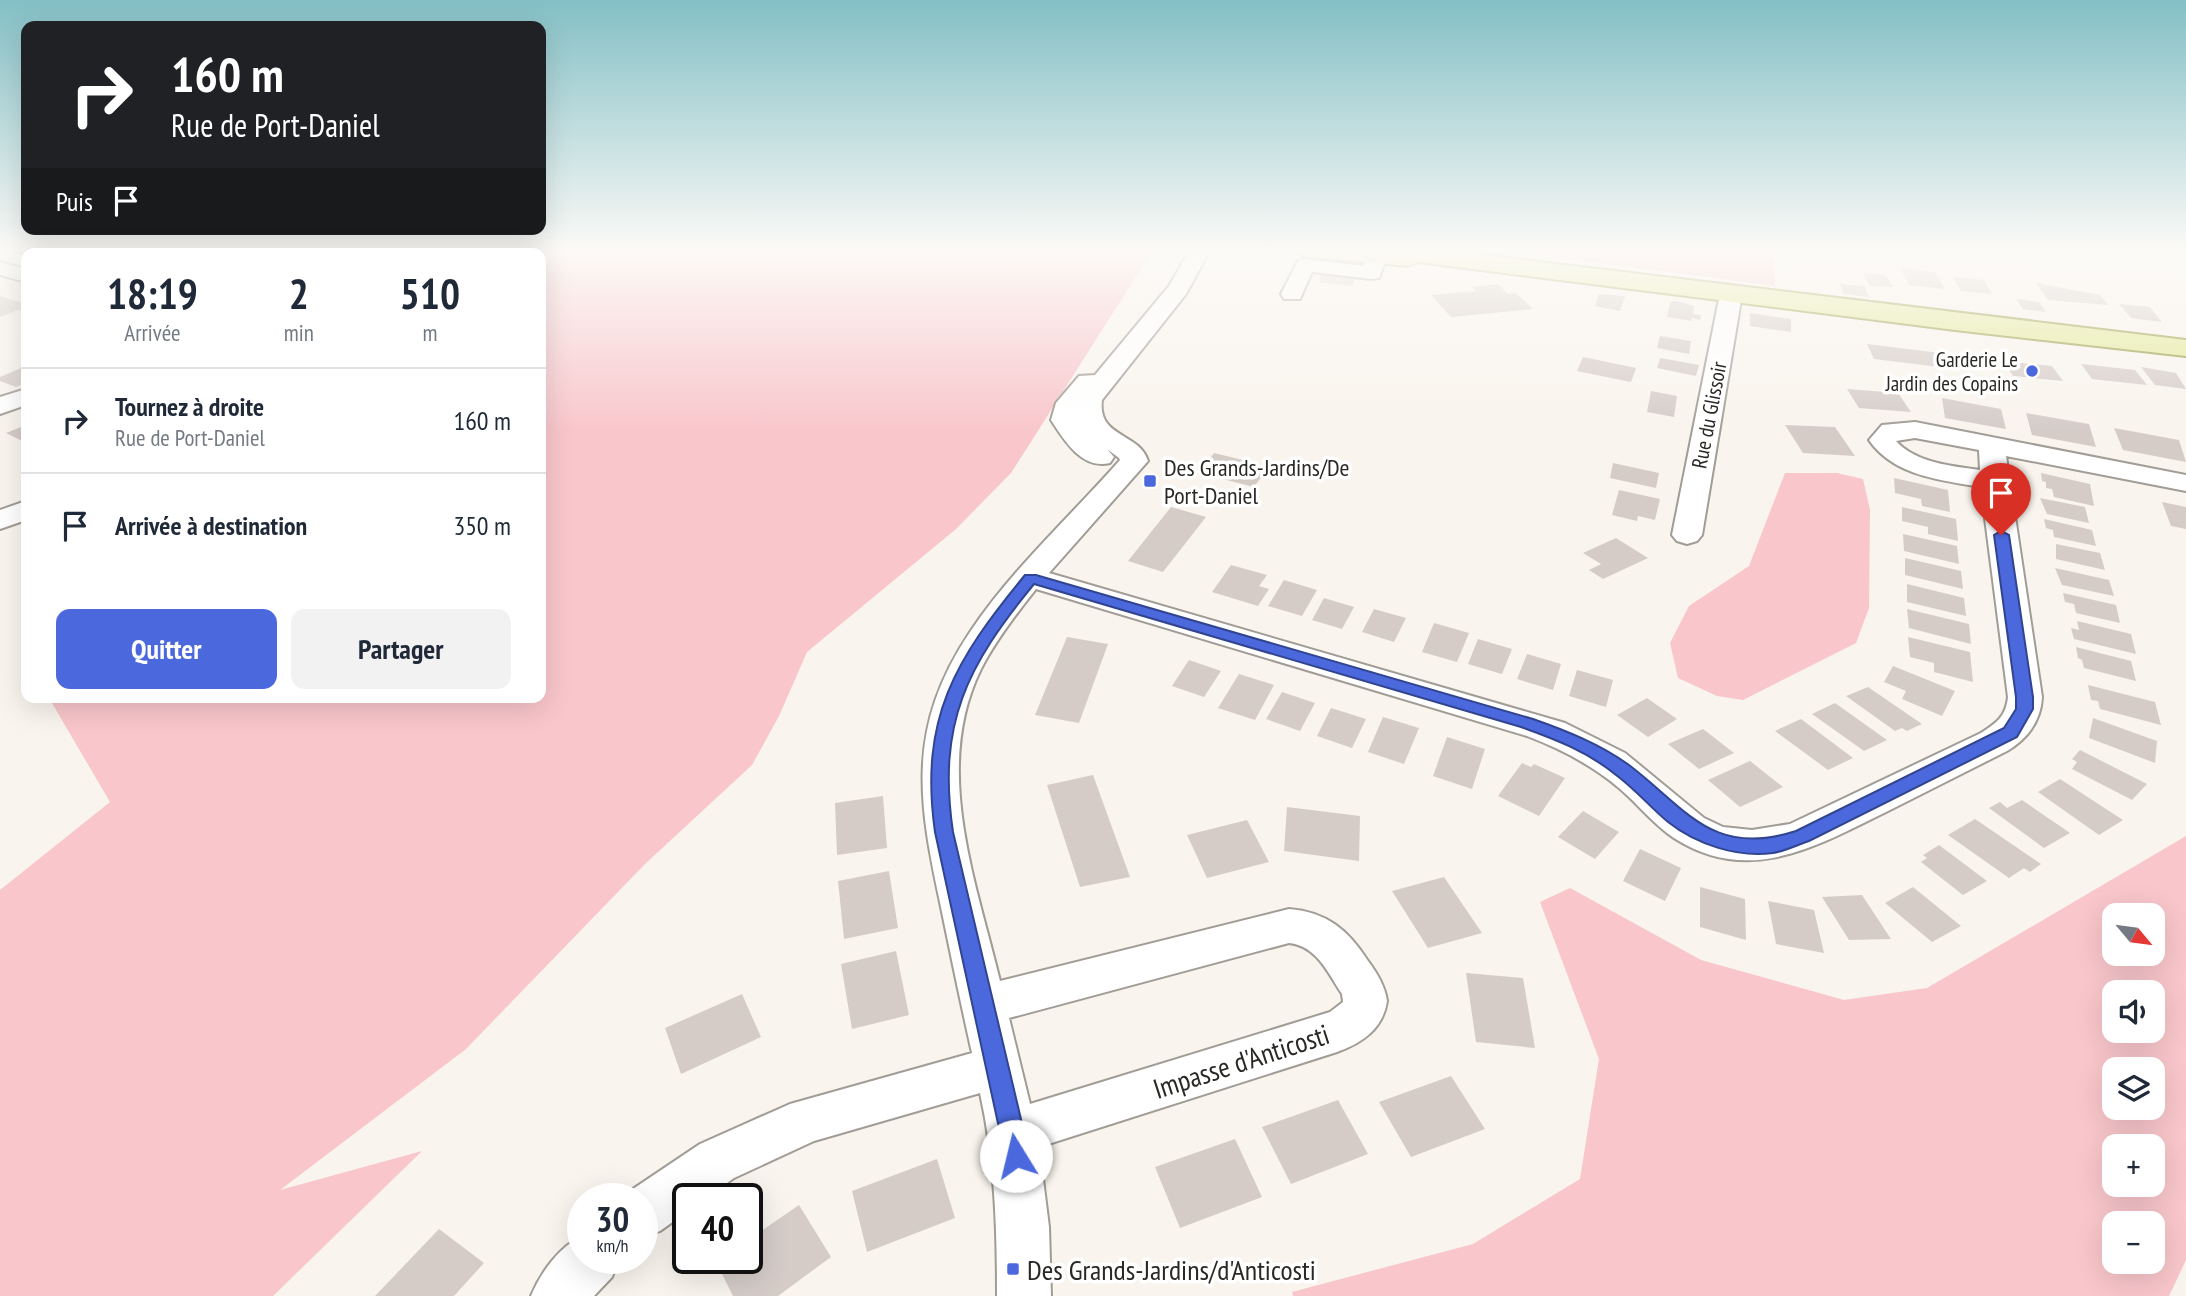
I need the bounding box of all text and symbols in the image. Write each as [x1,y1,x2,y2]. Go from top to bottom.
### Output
text: 160 m [171,42,284,106]
icon: right [56,49,147,140]
text: Rue de Port-Daniel [171,104,380,146]
icon: arrive [107,182,145,220]
text: Puis [56,185,93,218]
text: 18:19 [107,266,198,321]
text: 2 [289,266,309,321]
text: 510 [400,266,460,321]
text: Arrivée [124,318,180,347]
text: min [284,318,314,347]
text: m [422,318,437,347]
place label: Garderie Le Jardin des Copains [1885,346,2018,397]
street label: Rue du Glissoir [1685,359,1733,471]
marker: Garderie Le Jardin des Copains [2024,363,2040,379]
text: Tournez à droite [115,390,264,423]
icon: right [56,402,94,440]
text: 160 m [453,404,511,437]
text: Rue de Port-Daniel [115,423,265,452]
place label: Des Grands-Jardins/De Port-Daniel [1164,452,1350,511]
pin [1971,463,2031,535]
marker: Des Grands-Jardins/De Port-Daniel [1142,473,1158,489]
icon: arrive [1982,474,2020,512]
icon: arrive [56,507,94,545]
text: Arrivée à destination [115,509,307,542]
text: 350 m [453,509,511,542]
button: Quitter [56,609,277,689]
button: Partager [291,609,511,689]
north arrow [2102,903,2165,966]
map controls [2102,903,2165,1274]
button: sound [2102,980,2165,1043]
street label: Impasse d'Anticosti [1148,1015,1334,1107]
button: layers [2102,1057,2165,1120]
position arrow [979,1119,1053,1193]
button: + [2102,1134,2165,1197]
speed limit sign: 40 [672,1183,763,1274]
text: 30 [596,1196,629,1242]
button: − [2102,1211,2165,1274]
text: km/h [597,1234,628,1257]
place label: Des Grands-Jardins/d'Anticosti [1027,1251,1316,1288]
marker: Des Grands-Jardins/d'Anticosti [1005,1261,1021,1277]

